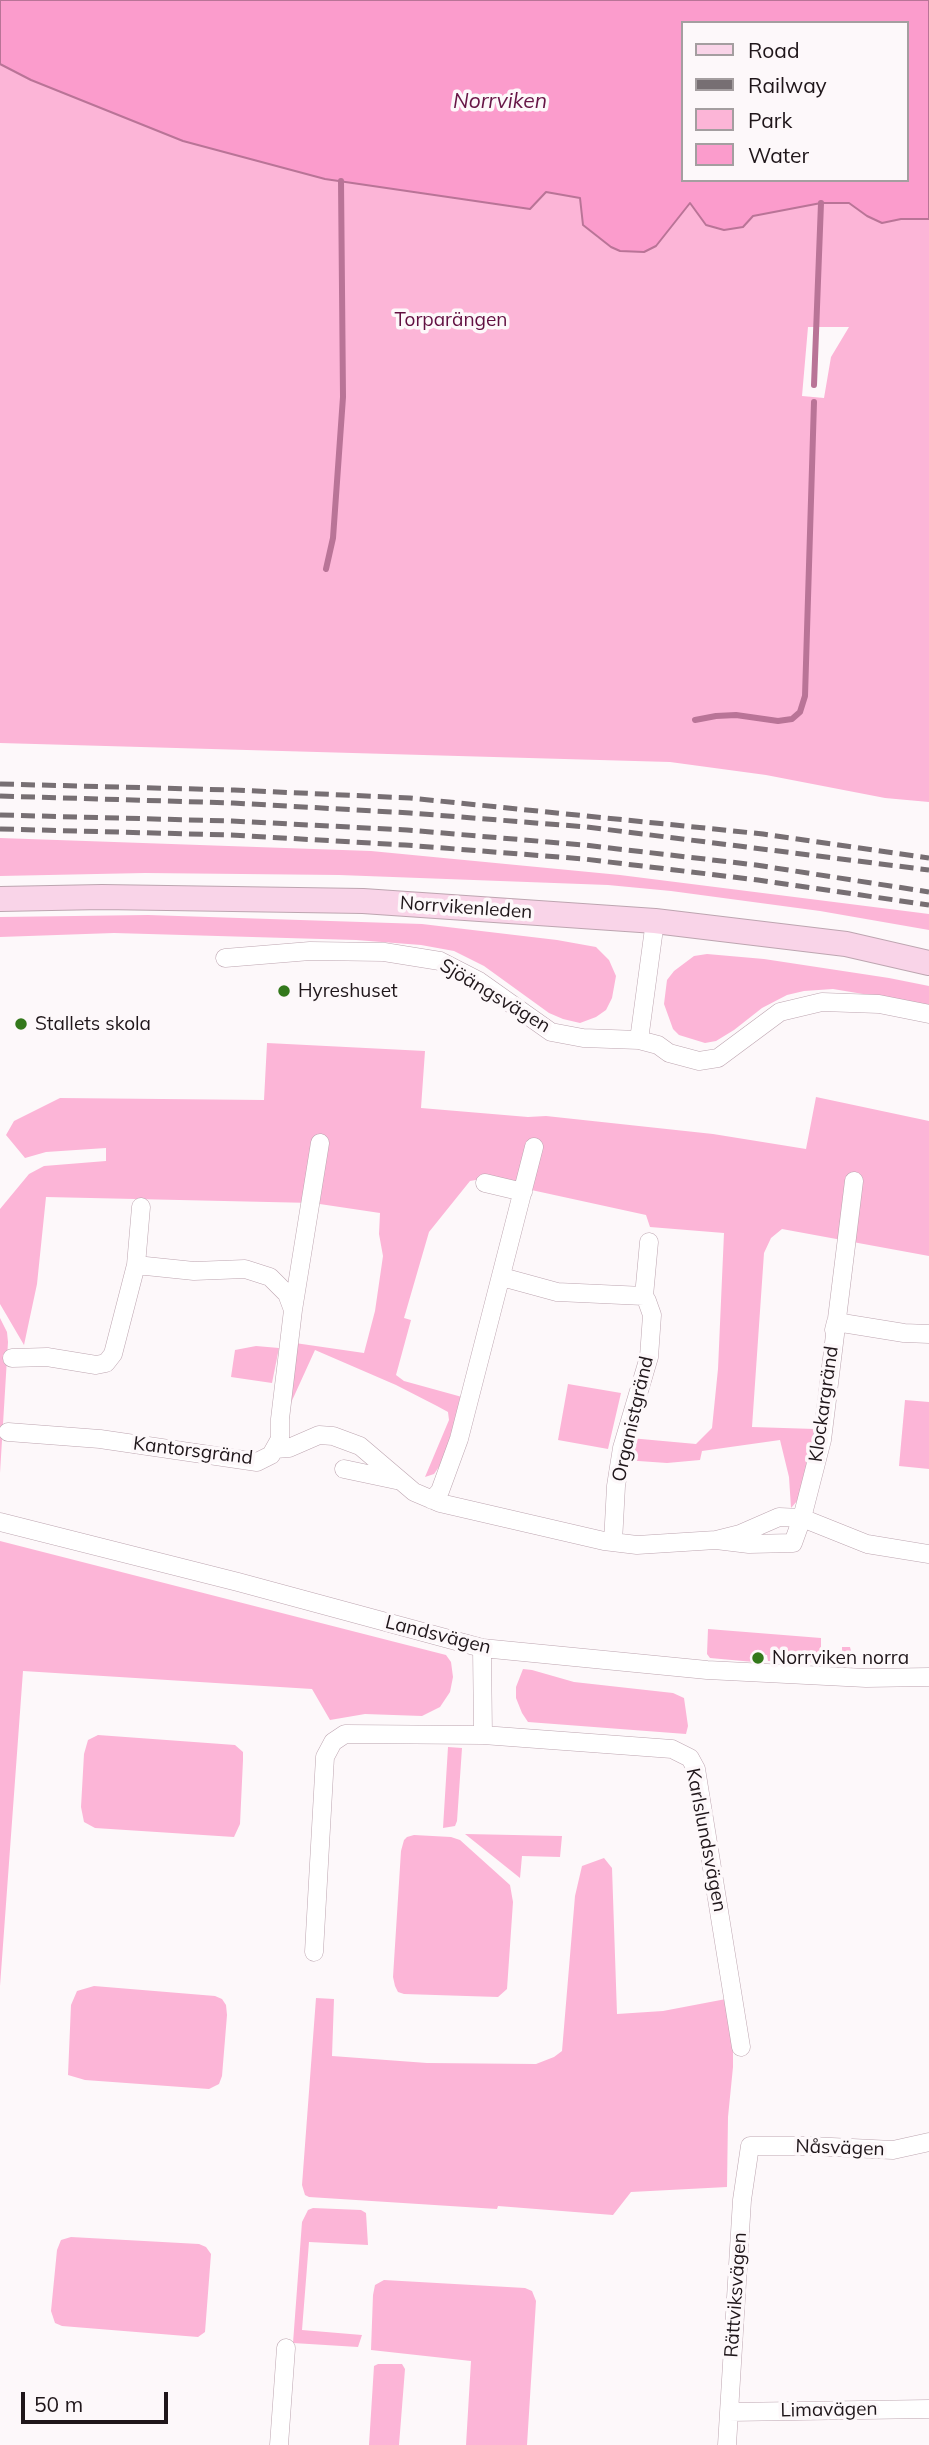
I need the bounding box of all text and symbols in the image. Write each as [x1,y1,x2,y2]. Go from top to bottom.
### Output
legend [680,21,908,182]
text: Road [748,37,799,63]
text: Railway [748,72,827,98]
water label: Norrviken [453,89,547,115]
text: Park [748,107,792,133]
text: Water [748,142,809,168]
park label: Torparängen [395,309,507,331]
street label: Norrvikenleden [399,892,533,924]
street label: Sjöängsvägen [436,954,554,1038]
place label: Hyreshuset [298,980,398,1002]
marker: Hyreshuset [276,983,292,999]
place label: Stallets skola [35,1013,151,1035]
marker: Stallets skola [13,1016,29,1032]
street label: Klockargränd [805,1344,843,1464]
street label: Organistgränd [607,1354,659,1484]
street label: Kantorsgränd [132,1432,254,1470]
street label: Landsvägen [383,1611,493,1659]
place label: Norrviken norra [772,1647,909,1669]
marker: Norrviken norra [750,1650,766,1666]
street label: Karlslundsvägen [681,1766,731,1914]
street label: Nåsvägen [795,2135,885,2161]
street label: Rättviksvägen [720,2232,752,2358]
scale bar [24,2378,172,2422]
text: 50 m [34,2391,83,2417]
street label: Limavägen [780,2398,878,2422]

